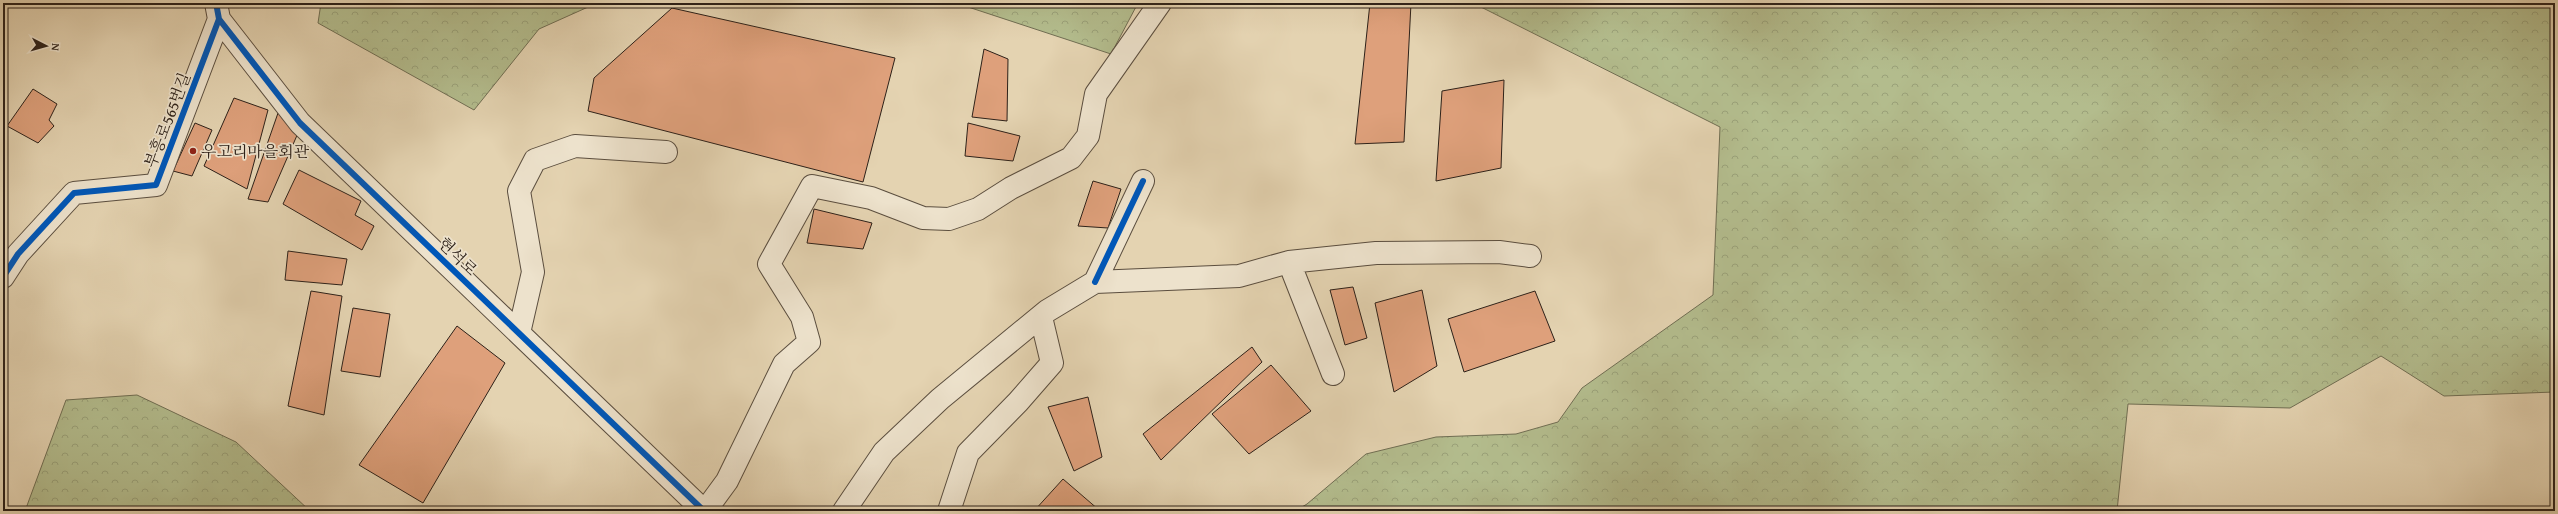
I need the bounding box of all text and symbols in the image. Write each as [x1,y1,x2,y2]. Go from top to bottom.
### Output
north arrow [26,26,66,66]
text: N [48,43,64,52]
street label: 부흥로565번길 [138,69,196,171]
place label: 우고리마을회관 [201,139,310,163]
marker: 우고리마을회관 [188,146,198,156]
street label: 현석로 [433,231,483,281]

